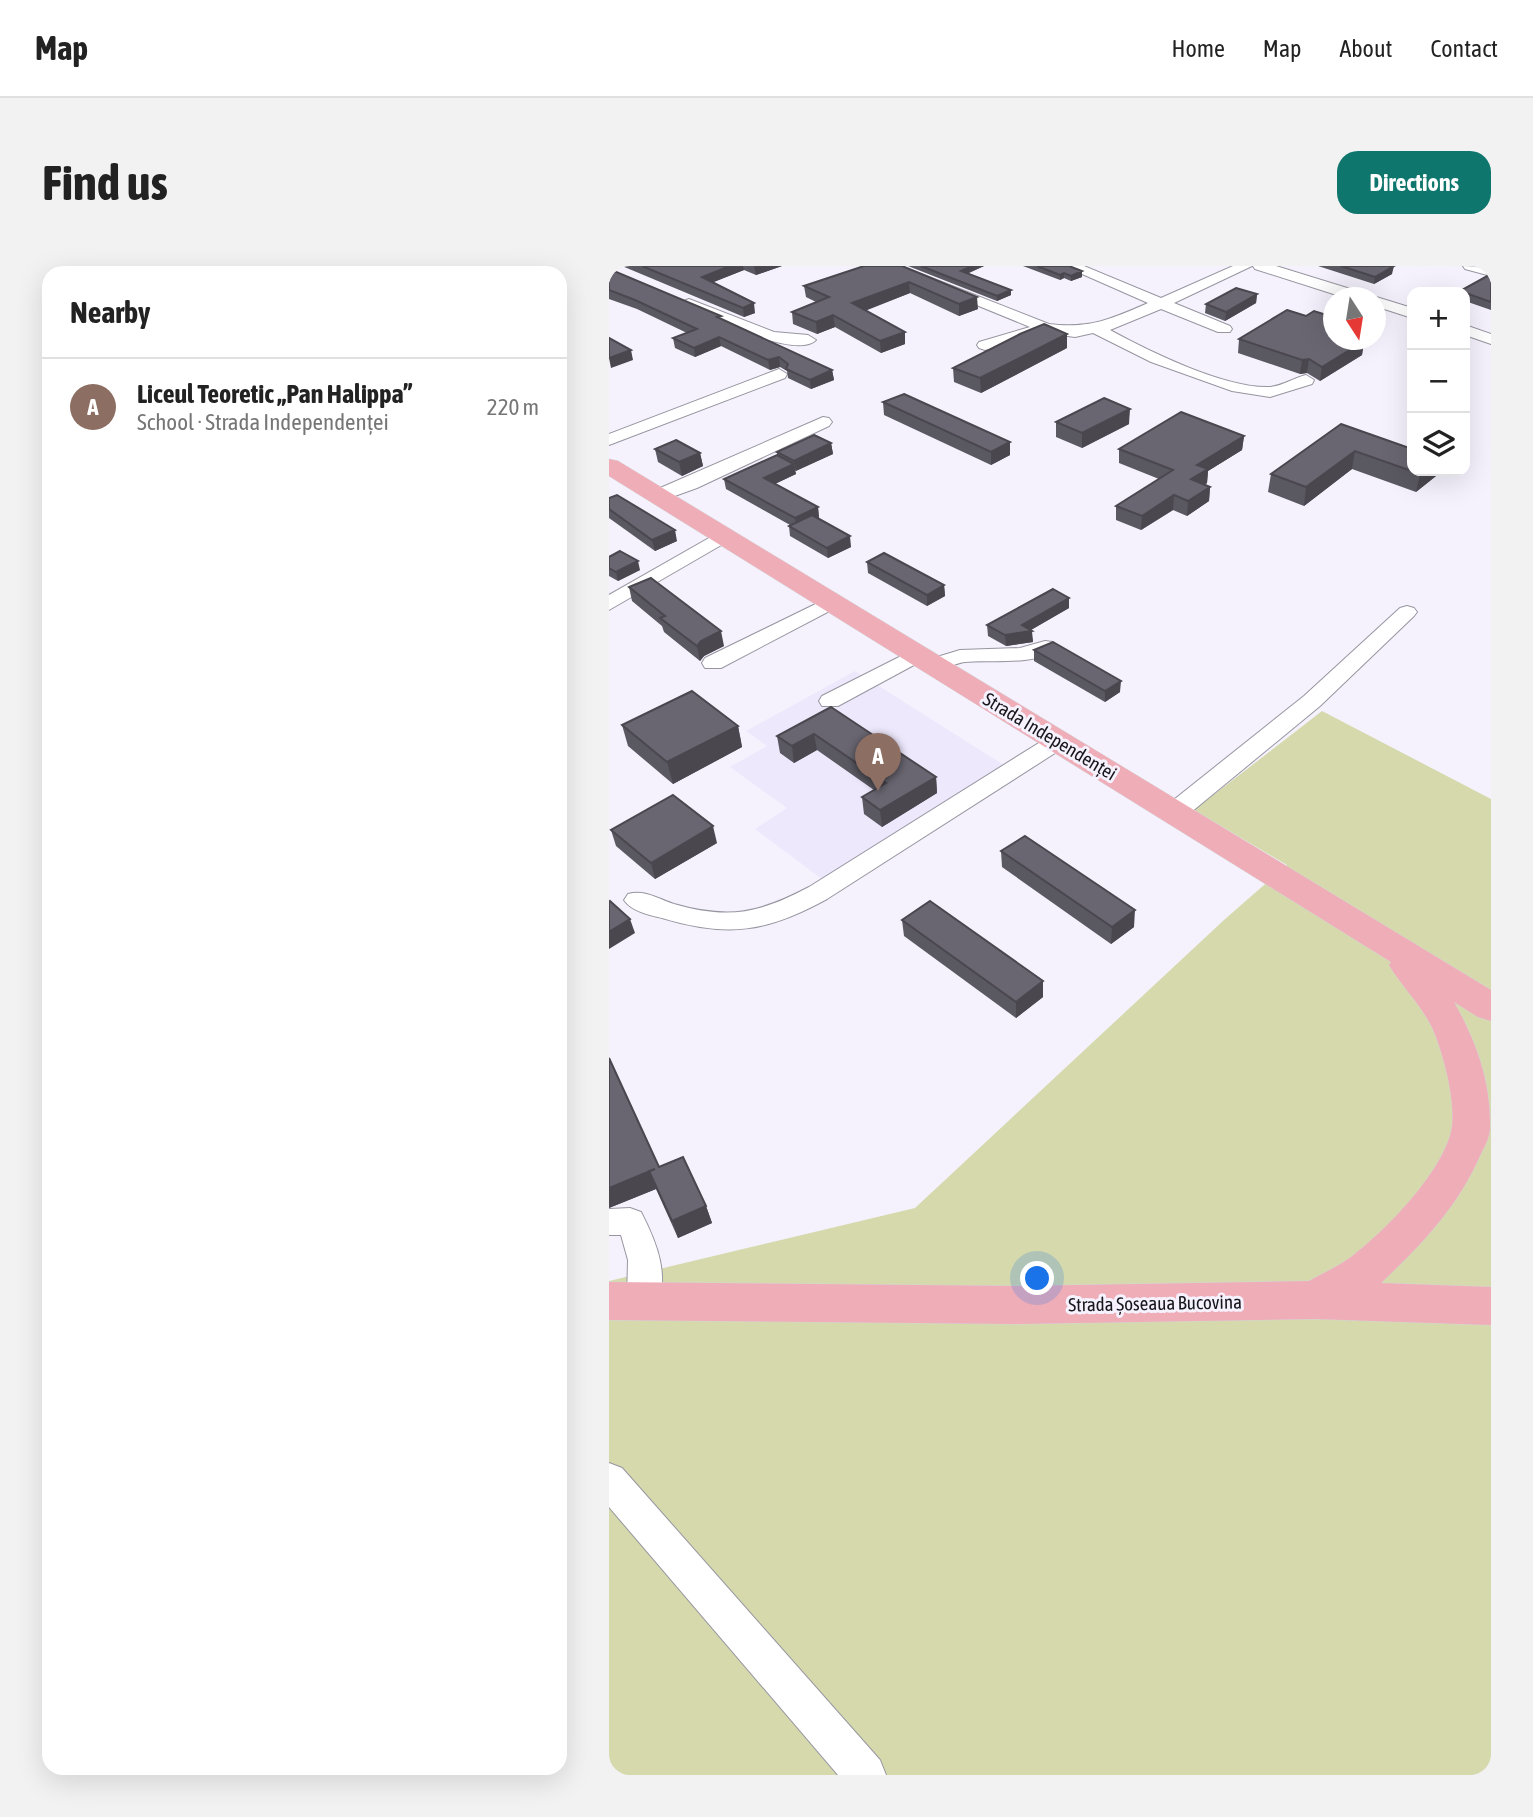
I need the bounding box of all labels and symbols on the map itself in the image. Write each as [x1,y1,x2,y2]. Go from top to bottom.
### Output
north arrow [1323,287,1386,350]
street label: Strada Independenței [979,688,1121,784]
pin: A [855,733,901,791]
your location [1020,1261,1054,1295]
street label: Strada Șoseaua Bucovina [1068,1290,1242,1316]

